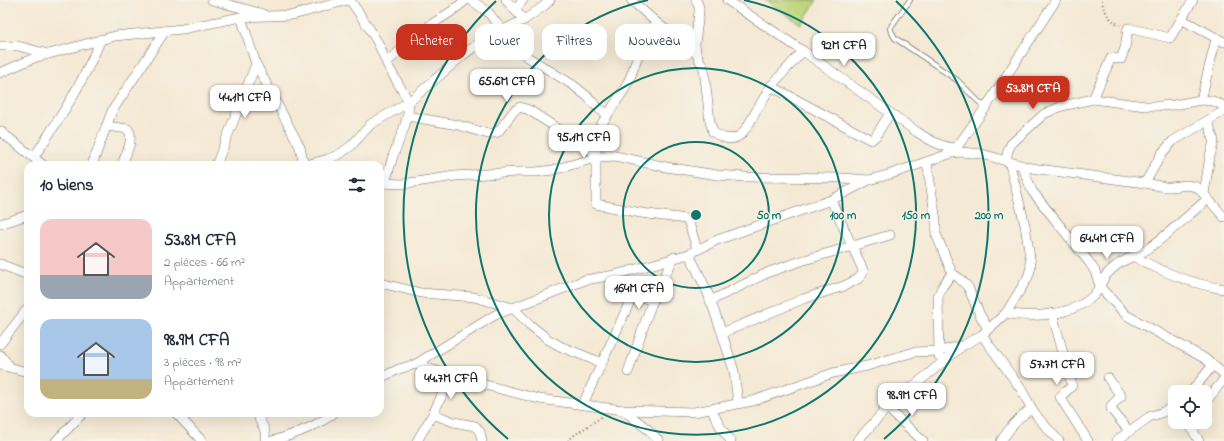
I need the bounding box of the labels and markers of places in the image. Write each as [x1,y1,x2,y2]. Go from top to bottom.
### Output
pin: 92M CFA [807,33,881,67]
pin: 65.6M CFA [461,69,553,103]
pin: 53.8M CFA [987,76,1079,110]
pin: 44.1M CFA [199,85,291,119]
pin: 95.1M CFA [538,125,630,159]
centre of rings [689,208,703,222]
pin: 64.4M CFA [1061,226,1153,260]
pin: 164M CFA [598,276,680,310]
pin: 57.7M CFA [1011,352,1103,386]
pin: 44.7M CFA [405,366,497,400]
pin: 98.9M CFA [866,383,958,417]

